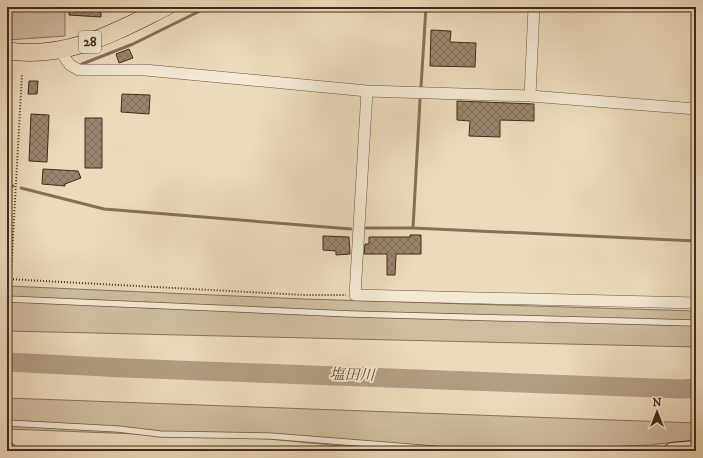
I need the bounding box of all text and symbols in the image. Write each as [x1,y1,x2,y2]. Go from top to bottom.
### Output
road number: 28 [79,31,101,53]
water label: 塩田川 [329,365,377,385]
north arrow [637,392,677,432]
text: N [652,396,662,410]

